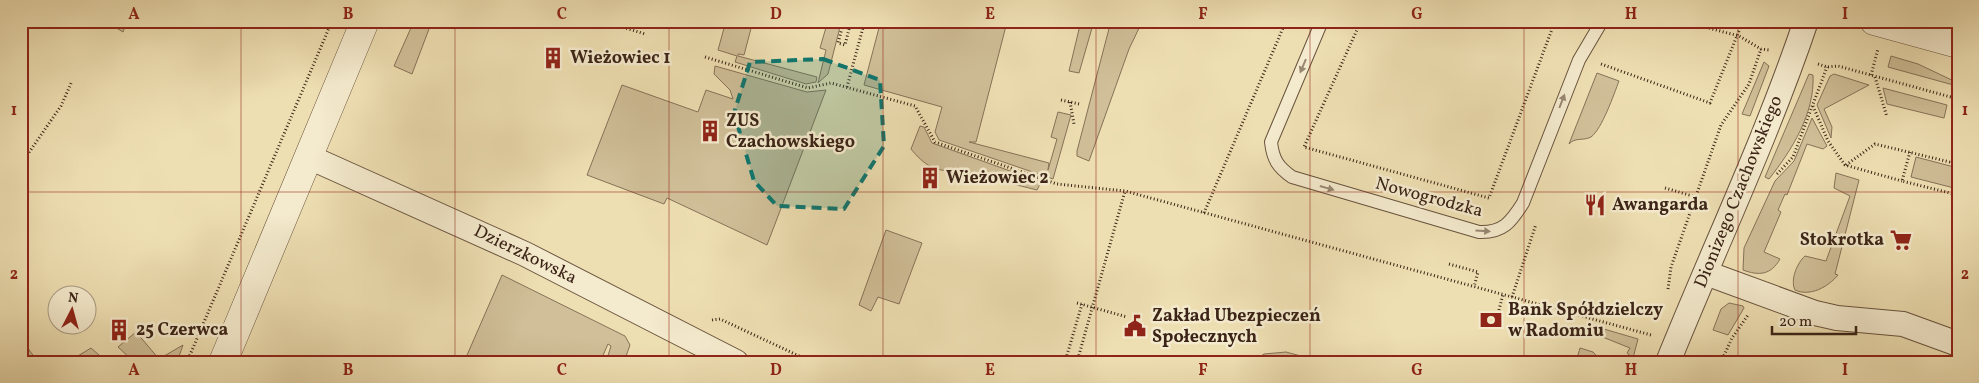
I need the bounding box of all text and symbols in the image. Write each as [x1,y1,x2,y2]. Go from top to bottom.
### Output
text: A [128,4,140,26]
text: B [343,4,354,26]
text: C [557,4,567,26]
text: D [770,4,782,26]
text: E [985,4,995,26]
text: F [1198,4,1208,26]
text: G [1411,4,1423,26]
text: H [1625,4,1637,26]
text: I [1842,4,1848,26]
building icon: Wieżowiec 1 [540,45,566,71]
place label: Wieżowiec 1 [570,46,670,71]
one-way arrow [1298,59,1306,73]
street label: Dionizego Czachowskiego [1689,92,1789,292]
one-way arrow [1559,94,1566,109]
text: 1 [11,100,17,122]
text: 1 [1962,100,1968,122]
place label: ZUS Czachowskiego [726,109,855,155]
building icon: ZUS Czachowskiego [697,118,723,144]
building icon: Wieżowiec 2 [917,165,943,191]
place label: Wieżowiec 2 [946,166,1049,191]
street label: Nowogrodzka [1372,172,1486,224]
one-way arrow [1319,184,1334,192]
restaurant icon: Awangarda [1582,192,1608,218]
place label: Awangarda [1612,193,1708,218]
street label: Dzierzkowska [469,219,581,291]
one-way arrow [1475,227,1491,235]
supermarket icon: Stokrotka [1888,227,1914,253]
place label: Stokrotka [1800,228,1884,253]
text: 2 [10,264,18,286]
text: 2 [1961,264,1969,286]
north arrow [48,286,98,336]
text: N [67,289,79,309]
place label: Bank Spółdzielczy w Radomiu [1508,298,1663,344]
scale bar [1772,303,1855,335]
place label: Zakład Ubezpieczeń Społecznych [1152,304,1321,350]
bank icon: Bank Spółdzielczy w Radomiu [1478,307,1504,333]
text: 20 m [1779,312,1812,333]
public building icon: Zakład Ubezpieczeń Społecznych [1122,313,1148,339]
building icon: 25 Czerwca [106,317,132,343]
place label: 25 Czerwca [136,318,228,343]
text: A [128,360,140,382]
text: B [343,360,354,382]
text: C [557,360,567,382]
text: D [770,360,782,382]
text: E [985,360,995,382]
text: F [1198,360,1208,382]
text: G [1411,360,1423,382]
text: H [1625,360,1637,382]
text: I [1842,360,1848,382]

